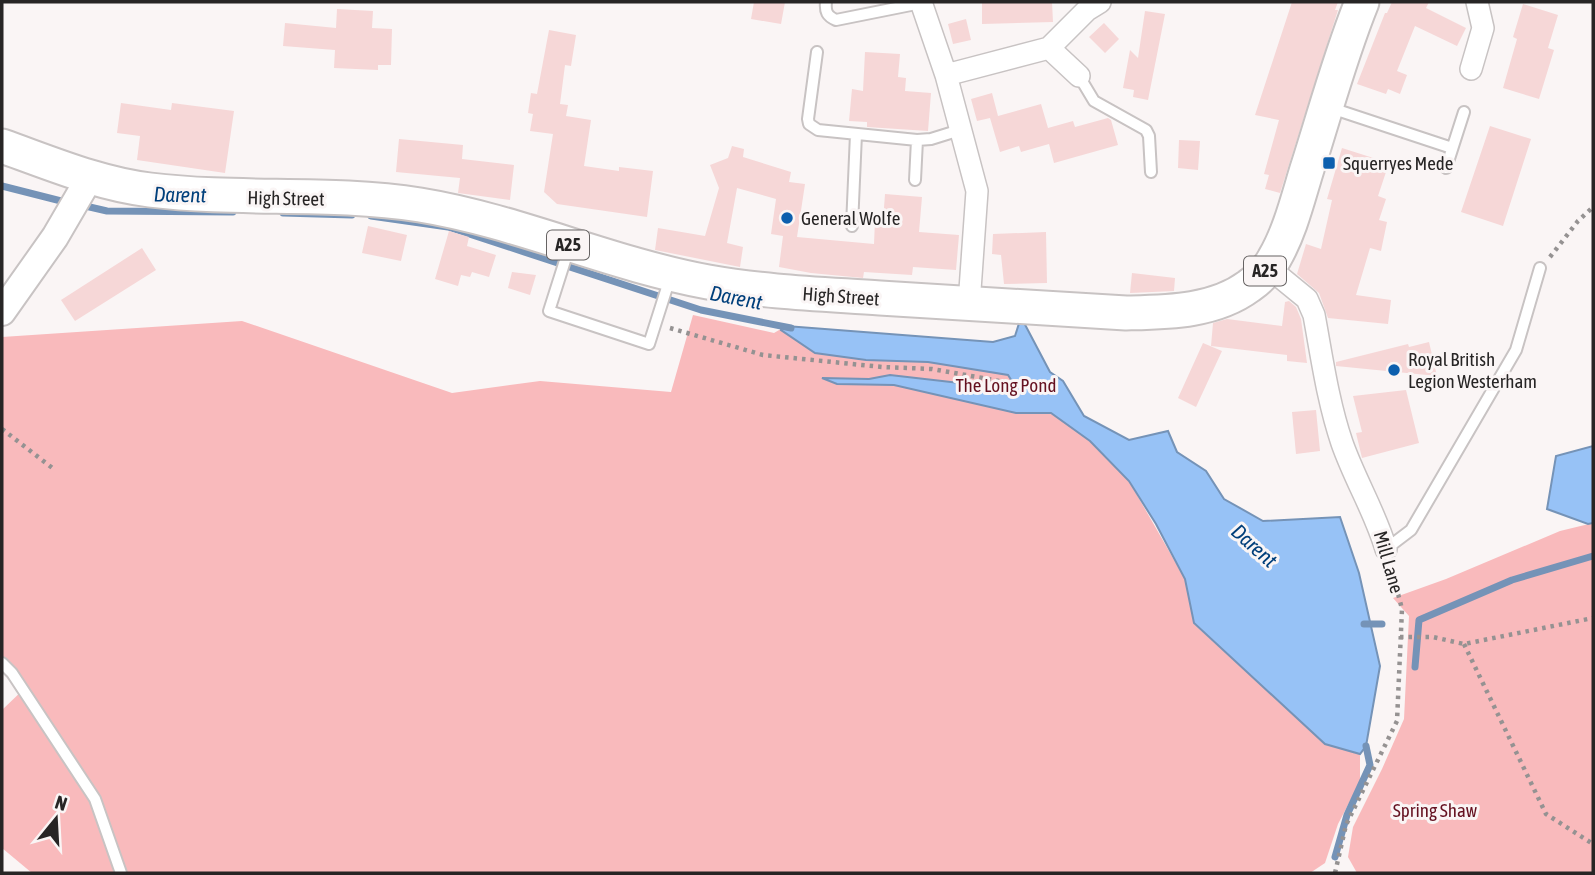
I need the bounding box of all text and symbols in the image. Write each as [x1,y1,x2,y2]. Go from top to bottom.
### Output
place label: Squerryes Mede [1343,152,1453,174]
marker: Squerryes Mede [1321,155,1337,171]
water label: Darent [153,182,207,206]
street label: High Street [247,186,325,210]
place label: General Wolfe [801,207,900,229]
marker: General Wolfe [779,210,795,226]
road number: A25 [547,230,589,260]
road number: A25 [1244,256,1286,286]
water label: Darent [708,280,764,314]
street label: High Street [802,282,880,310]
place label: Royal British Legion Westerham [1408,348,1537,392]
marker: Royal British Legion Westerham [1386,362,1402,378]
park label: The Long Pond [956,374,1056,396]
water label: Darent [1227,519,1282,572]
street label: Mill Lane [1370,528,1408,596]
north arrow [21,784,91,854]
text: N [53,791,70,815]
park label: Spring Shaw [1393,799,1478,821]

